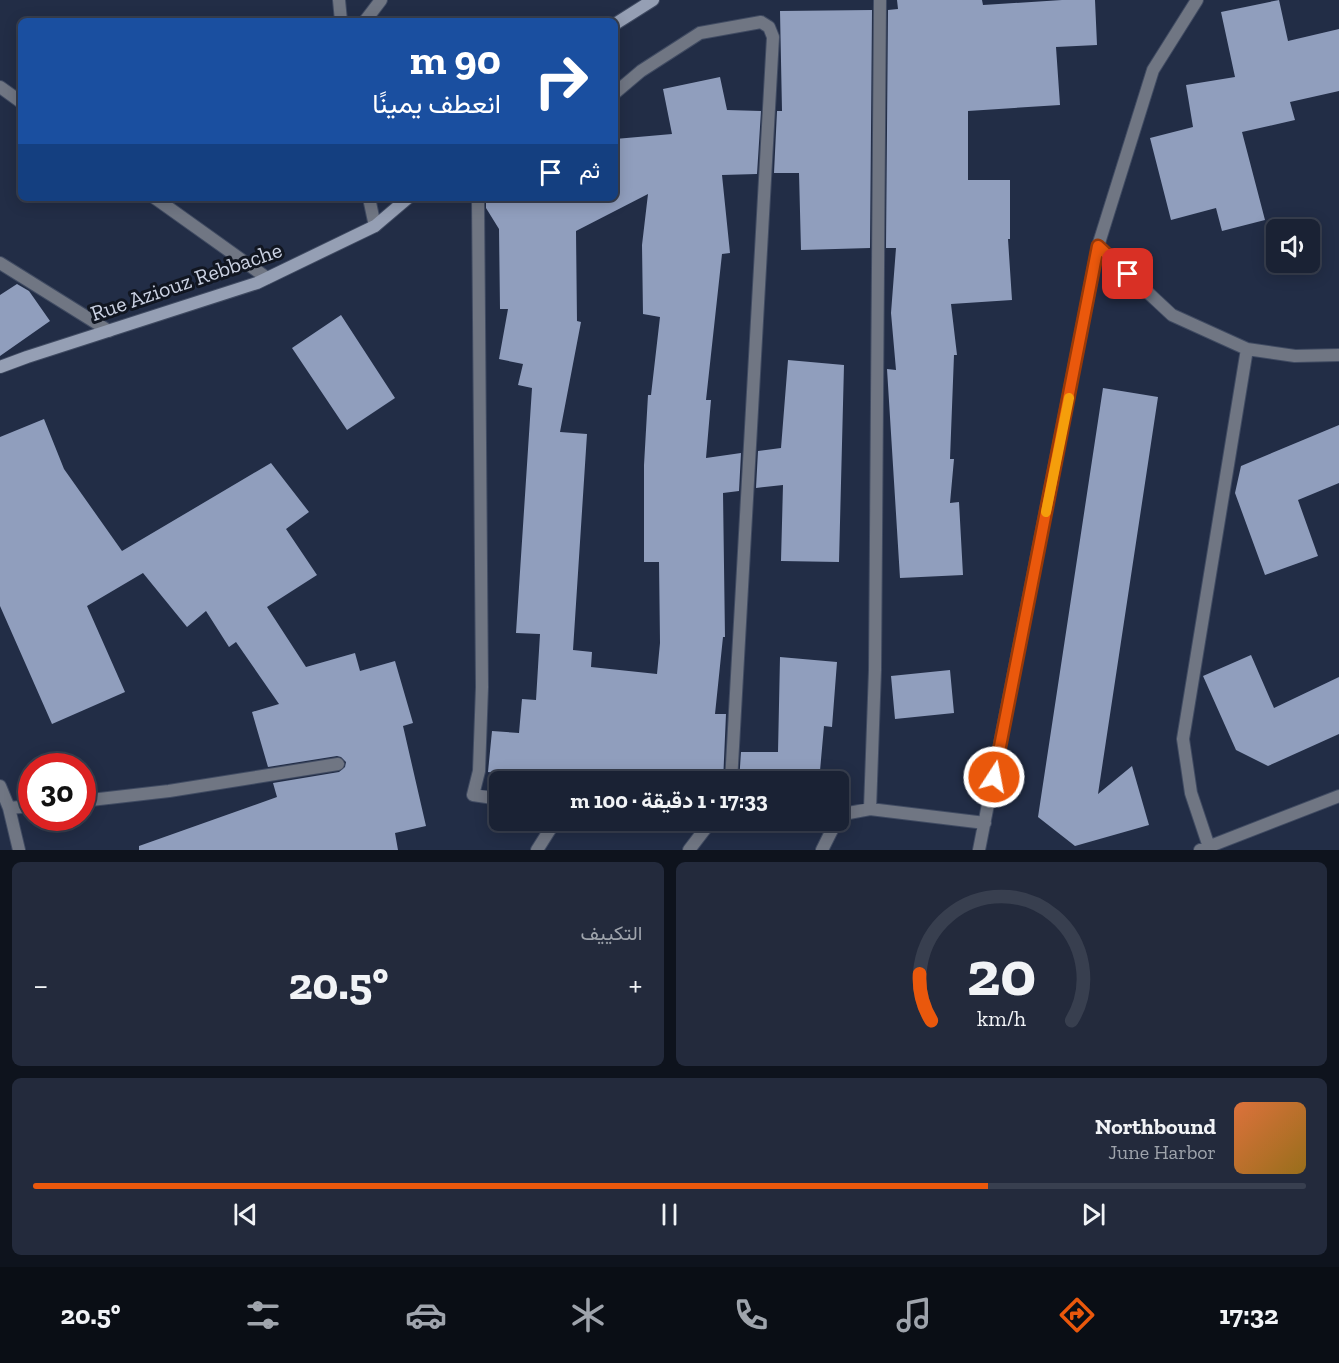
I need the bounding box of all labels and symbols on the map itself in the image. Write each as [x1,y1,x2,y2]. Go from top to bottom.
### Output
street label: Rue Aziouz Rebbache [87,236,285,327]
pin [1102,248,1153,299]
position arrow [962,745,1026,809]
speed limit sign: 30 [18,753,96,831]

